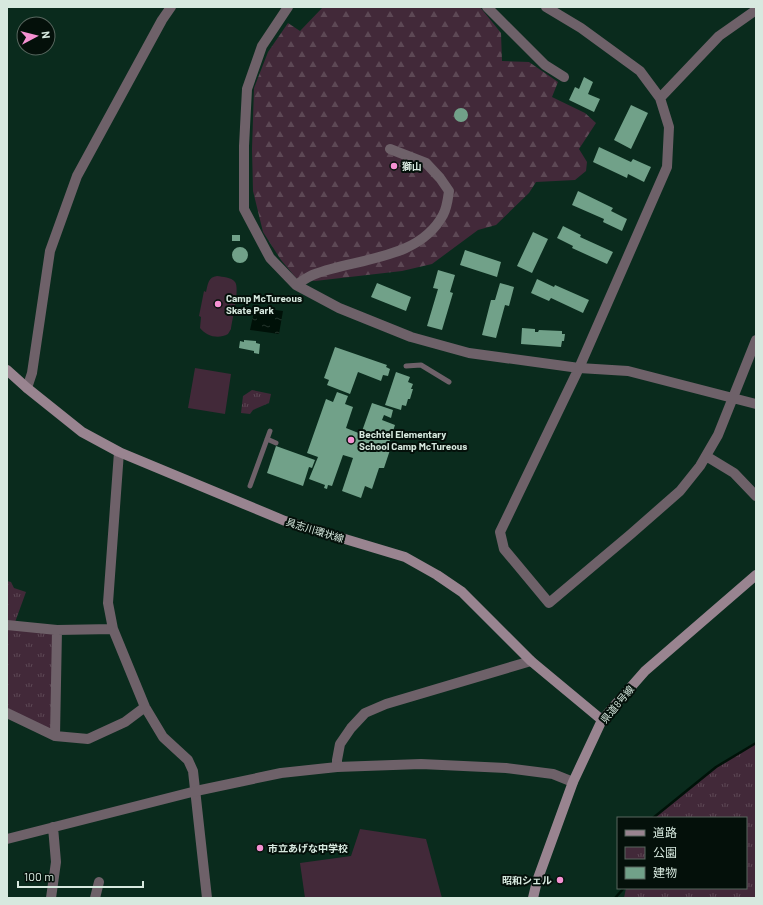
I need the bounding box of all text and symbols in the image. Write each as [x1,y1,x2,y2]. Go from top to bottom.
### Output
north arrow [16,16,56,56]
text: N [40,30,53,39]
place label: 獅山 [402,160,422,172]
marker: 獅山 [389,161,399,171]
place label: Camp McTureous Skate Park [226,292,302,316]
marker: Camp McTureous Skate Park [213,299,223,309]
place label: Bechtel Elementary School Camp McTureous [359,428,467,452]
marker: Bechtel Elementary School Camp McTureous [346,435,356,445]
street label: 具志川環状線 [285,515,345,545]
street label: 県道8号線 [598,683,636,725]
legend [617,817,747,889]
text: 道路 [653,825,677,839]
place label: 市立あげな中学校 [268,842,348,854]
marker: 市立あげな中学校 [255,843,265,853]
text: 公園 [653,845,677,859]
scale bar [18,863,143,889]
text: 建物 [653,865,677,879]
text: 100 m [24,869,54,883]
place label: 昭和シェル [502,874,552,886]
marker: 昭和シェル [555,875,565,885]

